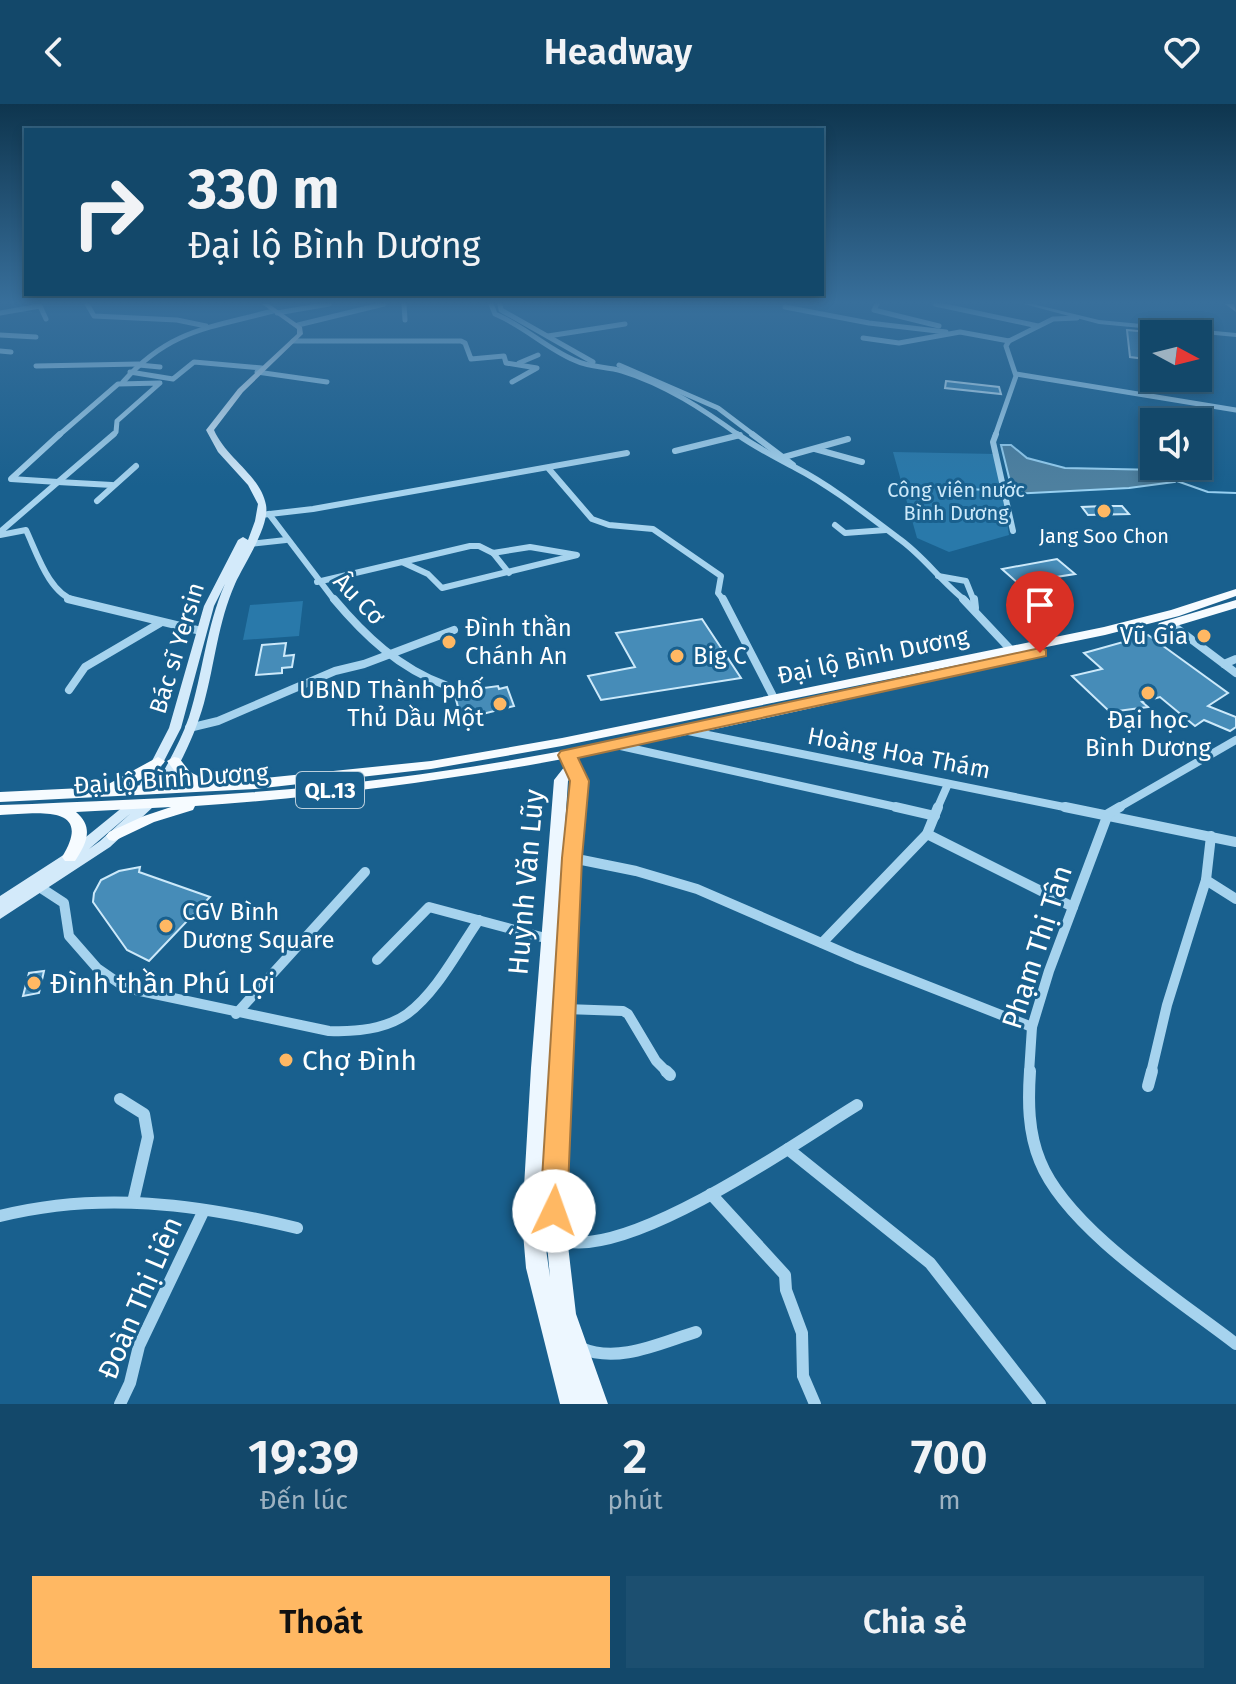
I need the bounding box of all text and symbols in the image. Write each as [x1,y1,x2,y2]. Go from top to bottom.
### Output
icon: back [32,30,76,74]
text: Headway [544,30,692,74]
icon: heart [1160,30,1204,74]
text: 330 m [188,156,340,223]
icon: right [56,160,160,264]
text: Đại lộ Bình Dương [188,224,481,268]
north arrow [1140,320,1212,392]
map controls [1140,320,1212,480]
button: sound [1140,408,1212,480]
park label: Công viên nước Bình Dương [887,478,1025,525]
marker: Jang Soo Chon [1095,502,1113,520]
place label: Jang Soo Chon [1039,524,1169,548]
street label: Âu Cơ [328,567,391,631]
pin [1006,571,1074,653]
street label: Bác sĩ Yersin [144,579,210,717]
icon: arrive [1018,583,1062,627]
place label: Đình thần Chánh An [465,614,572,670]
street label: Đại lộ Bình Dương [775,622,972,690]
place label: Vũ Gia [1120,622,1188,650]
marker: Vũ Gia [1195,627,1213,645]
marker: Đình thần Chánh An [440,633,458,651]
place label: Big C [693,642,747,670]
marker: Big C [668,647,686,665]
place label: UBND Thành phố Thủ Dầu Một [299,676,484,732]
marker: Đại học Bình Dương [1139,684,1157,702]
marker: UBND Thành phố Thủ Dầu Một [491,695,509,713]
place label: Đại học Bình Dương [1085,706,1212,762]
street label: Hoàng Hoa Thám [805,722,993,784]
street label: Đại lộ Bình Dương [73,758,270,800]
road number: QL.13 [296,772,364,808]
street label: Huỳnh Văn Lũy [501,787,551,976]
street label: Phạm Thị Tân [995,861,1079,1033]
place label: CGV Bình Dương Square [182,898,335,954]
marker: CGV Bình Dương Square [157,917,175,935]
place label: Đình thần Phú Lợi [50,967,276,1000]
marker: Đình thần Phú Lợi [25,974,43,992]
place label: Chợ Đình [302,1044,417,1077]
marker: Chợ Đình [277,1051,295,1069]
position arrow [512,1169,596,1253]
street label: Đoàn Thị Liên [91,1212,189,1384]
text: 19:39 [248,1428,359,1486]
text: 2 [623,1428,647,1486]
text: 700 [911,1428,988,1486]
text: Đến lúc [259,1485,348,1516]
text: phút [607,1485,663,1516]
text: m [938,1485,960,1516]
button: Thoát [32,1576,610,1668]
button: Chia sẻ [626,1576,1204,1668]

